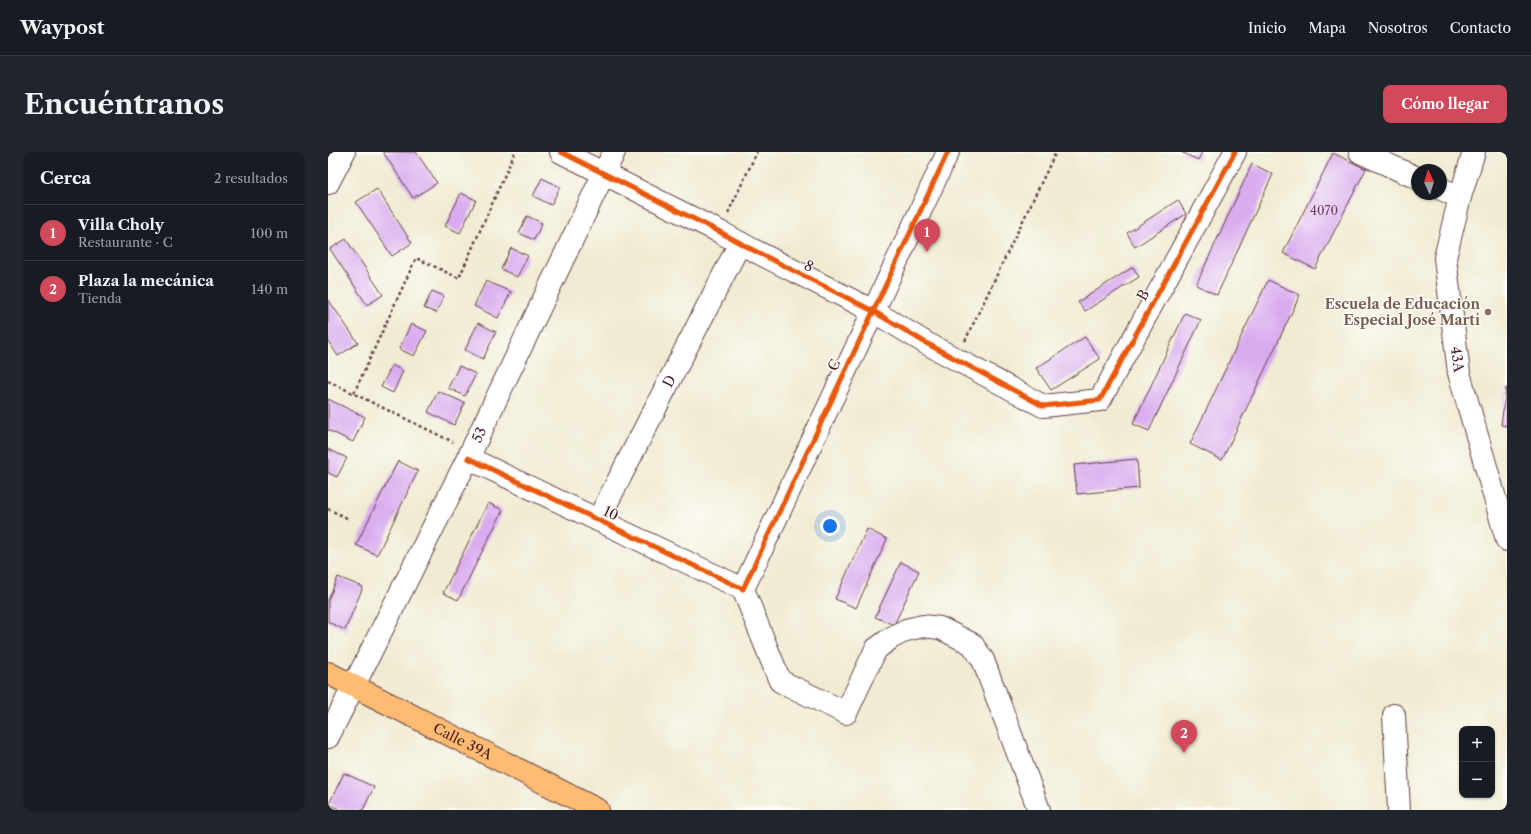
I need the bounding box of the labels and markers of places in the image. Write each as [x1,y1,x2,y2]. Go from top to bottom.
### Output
pin: 1 [914,219,940,252]
place label: Escuela de Educación Especial José Martí [1325,295,1480,329]
marker: Escuela de Educación Especial José Martí [1483,307,1493,317]
pin: 2 [1171,720,1197,753]

